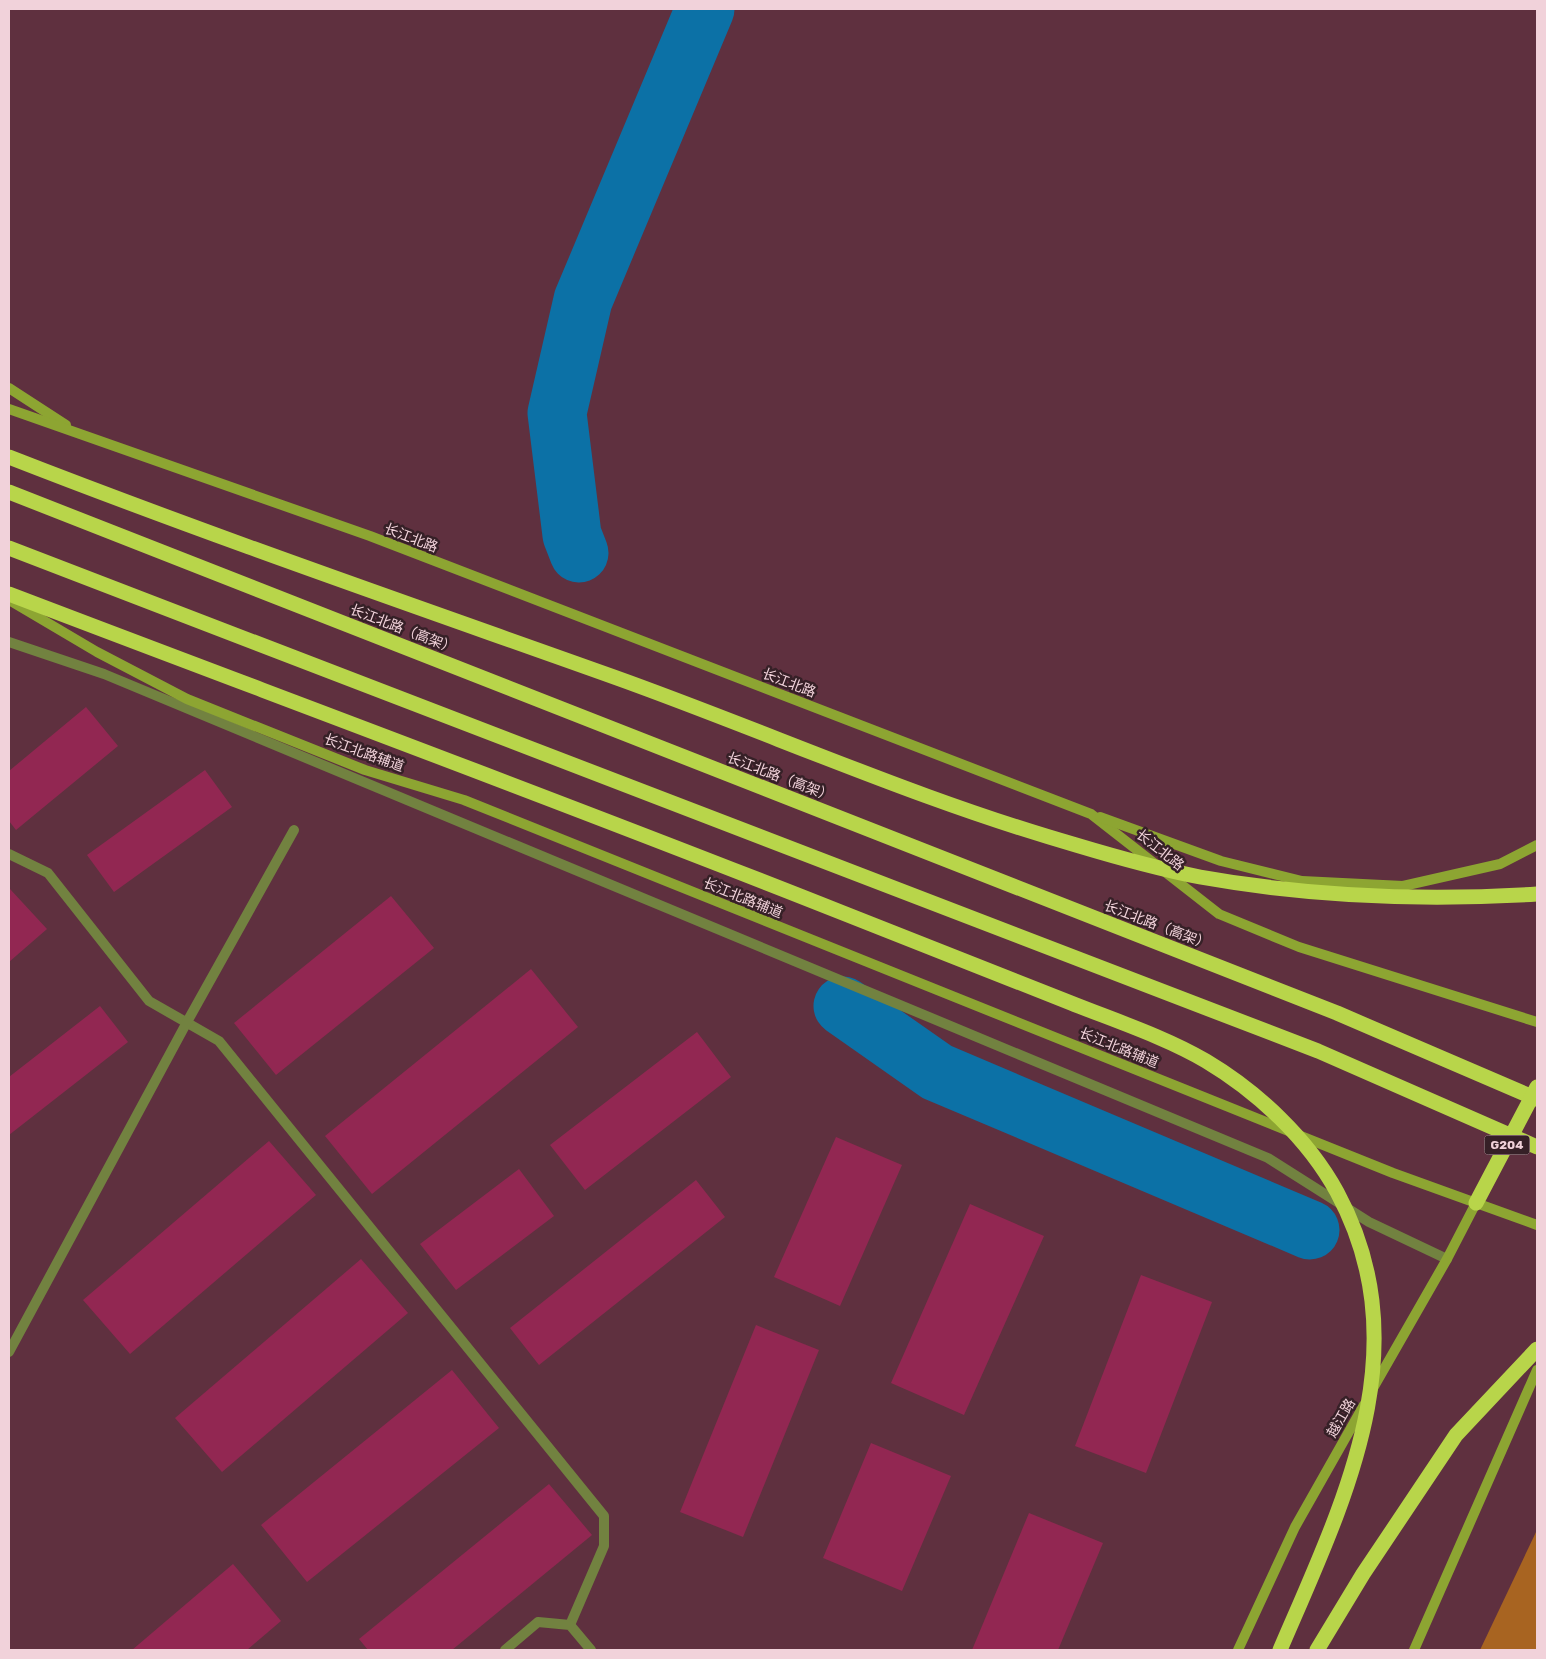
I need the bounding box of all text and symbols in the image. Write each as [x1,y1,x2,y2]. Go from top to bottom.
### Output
street label: 长江北路 [382,520,440,556]
street label: 长江北路（高架） [348,601,458,657]
street label: 长江北路 [760,665,818,701]
street label: 长江北路辅道 [322,731,406,775]
street label: 长江北路（高架） [725,749,835,805]
street label: 长江北路 [1133,826,1187,874]
street label: 长江北路辅道 [701,874,785,922]
street label: 长江北路（高架） [1102,897,1212,953]
street label: 长江北路辅道 [1077,1024,1161,1072]
road number: G204 [1484,1136,1530,1154]
street label: 越江路 [1323,1396,1359,1440]

